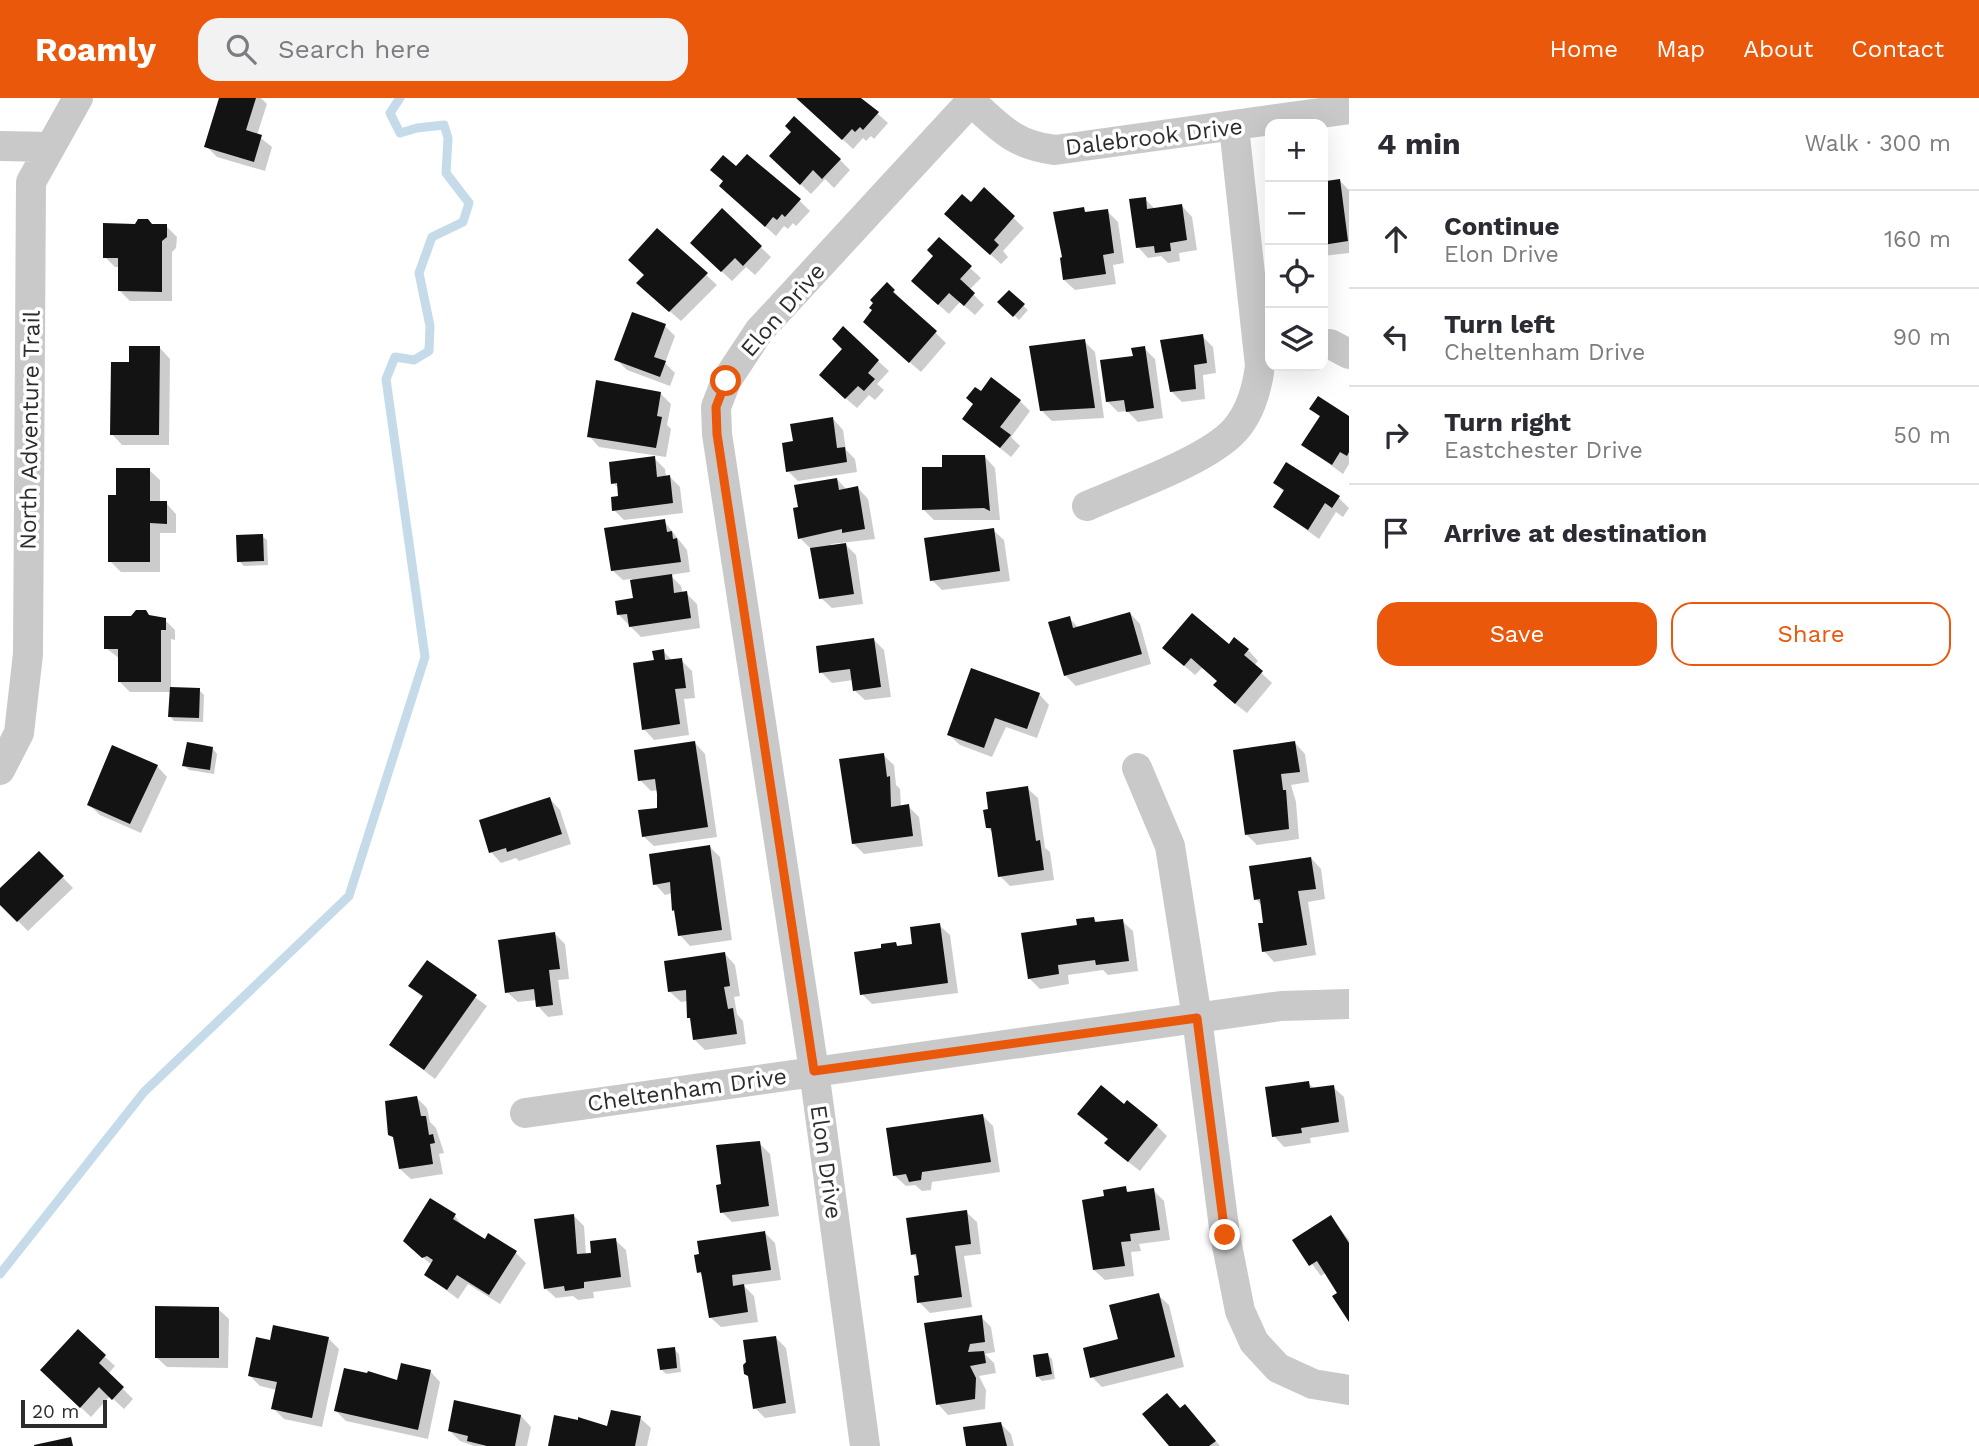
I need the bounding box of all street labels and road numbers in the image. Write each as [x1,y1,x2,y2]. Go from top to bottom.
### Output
street label: Dalebrook Drive [1064,113,1244,161]
street label: Elon Drive [735,258,831,362]
street label: North Adventure Trail [14,310,46,550]
street label: Cheltenham Drive [585,1063,789,1117]
street label: Elon Drive [805,1103,847,1221]

